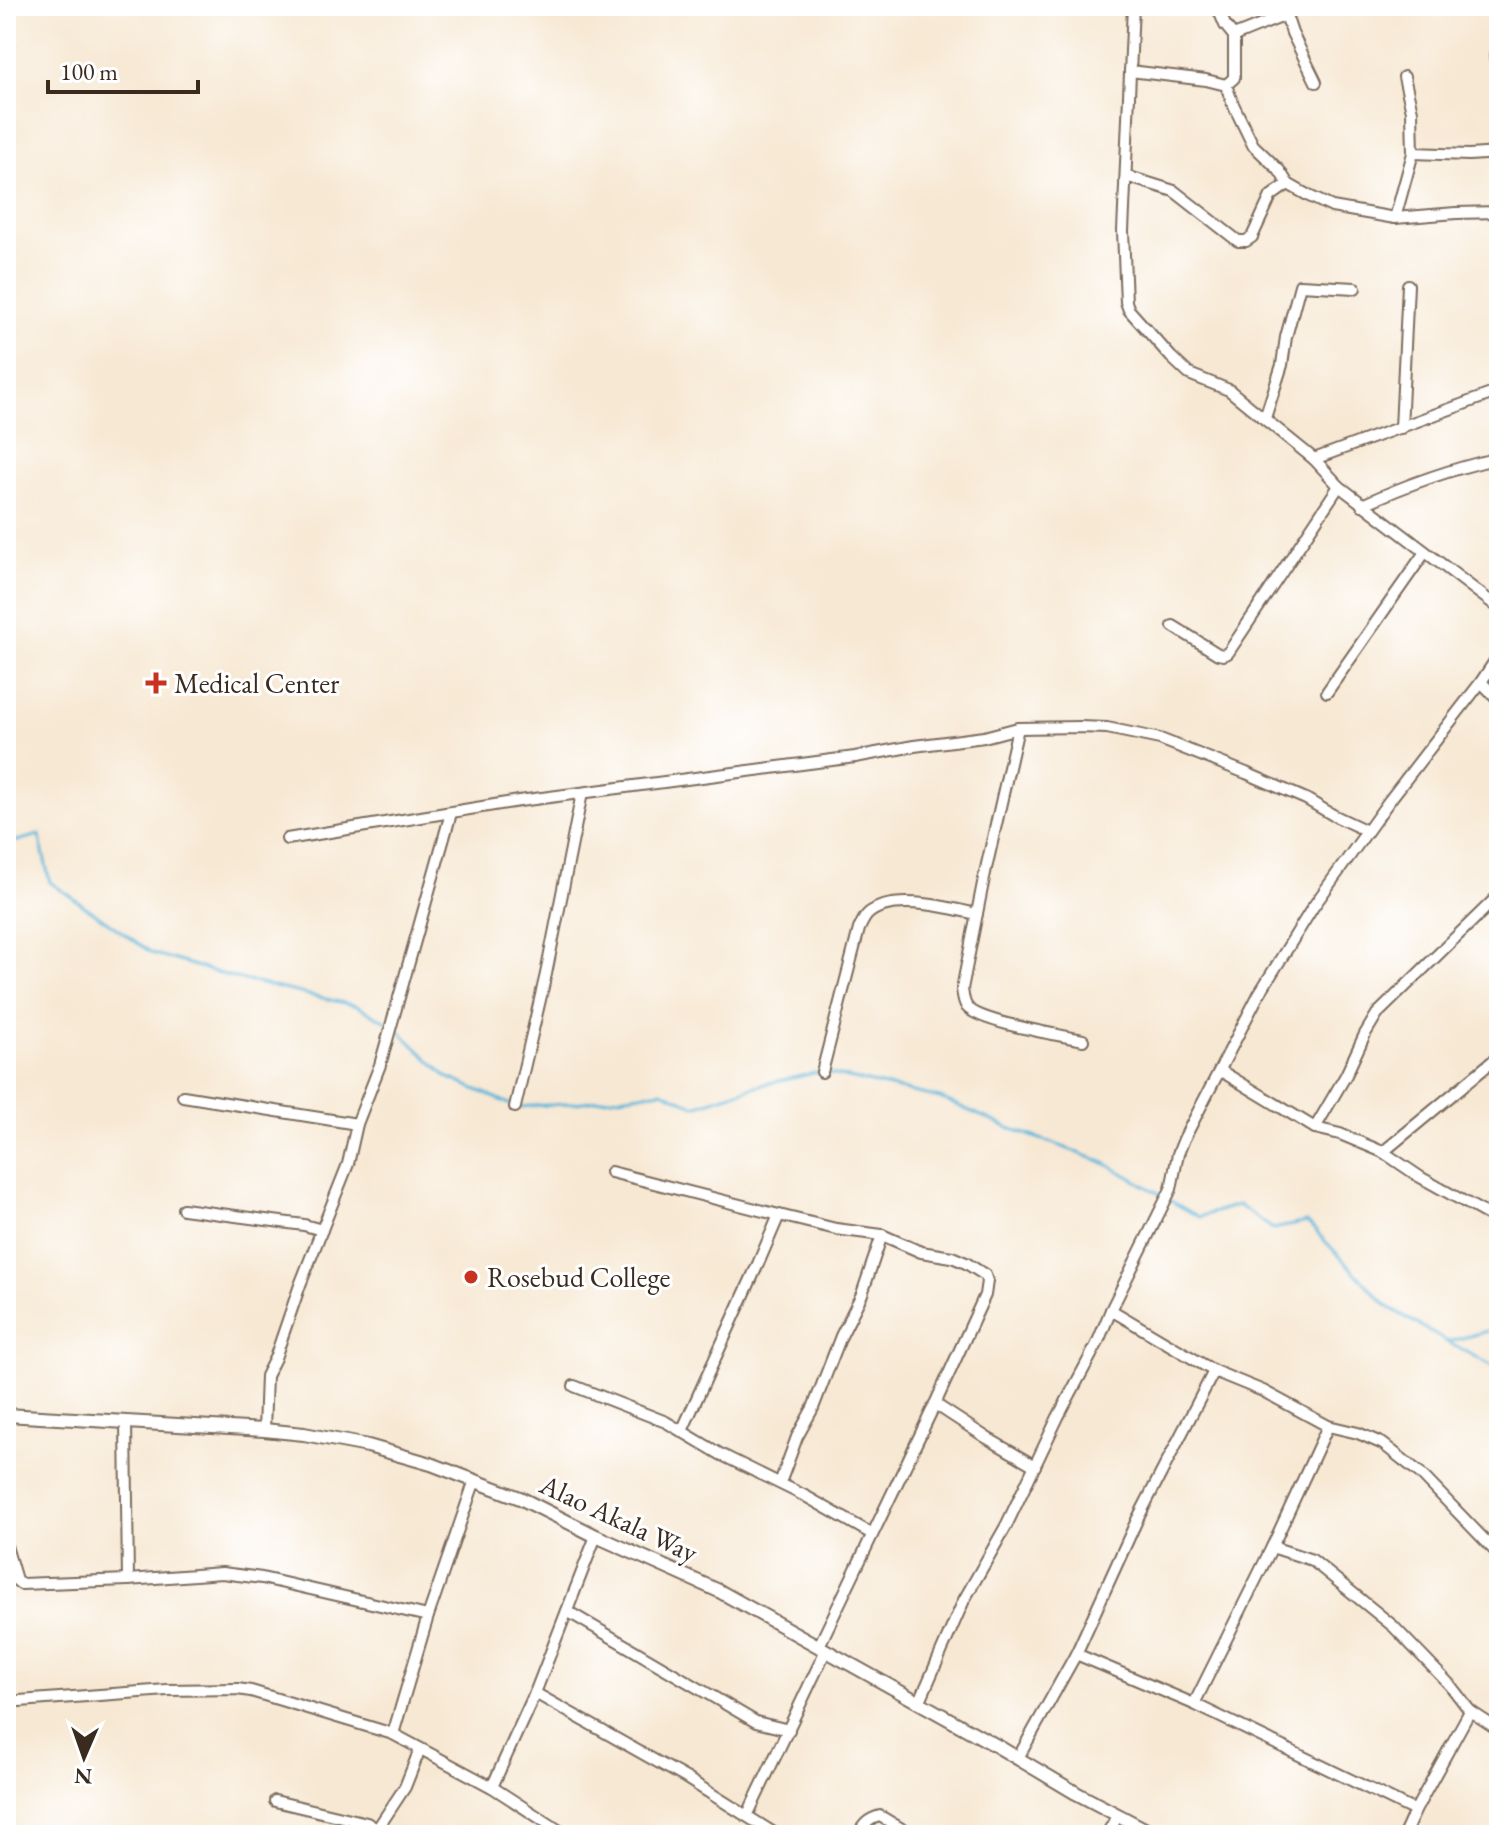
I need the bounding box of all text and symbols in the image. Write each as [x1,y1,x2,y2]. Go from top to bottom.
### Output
scale bar [48,44,198,94]
text: 100 m [60,56,118,87]
place label: Medical Center [174,665,340,701]
marker: Medical Center [145,672,167,694]
place label: Rosebud College [487,1259,671,1295]
marker: Rosebud College [462,1268,480,1286]
street label: Alao Akala Way [533,1465,704,1571]
north arrow [44,1717,124,1797]
text: N [74,1762,93,1791]

